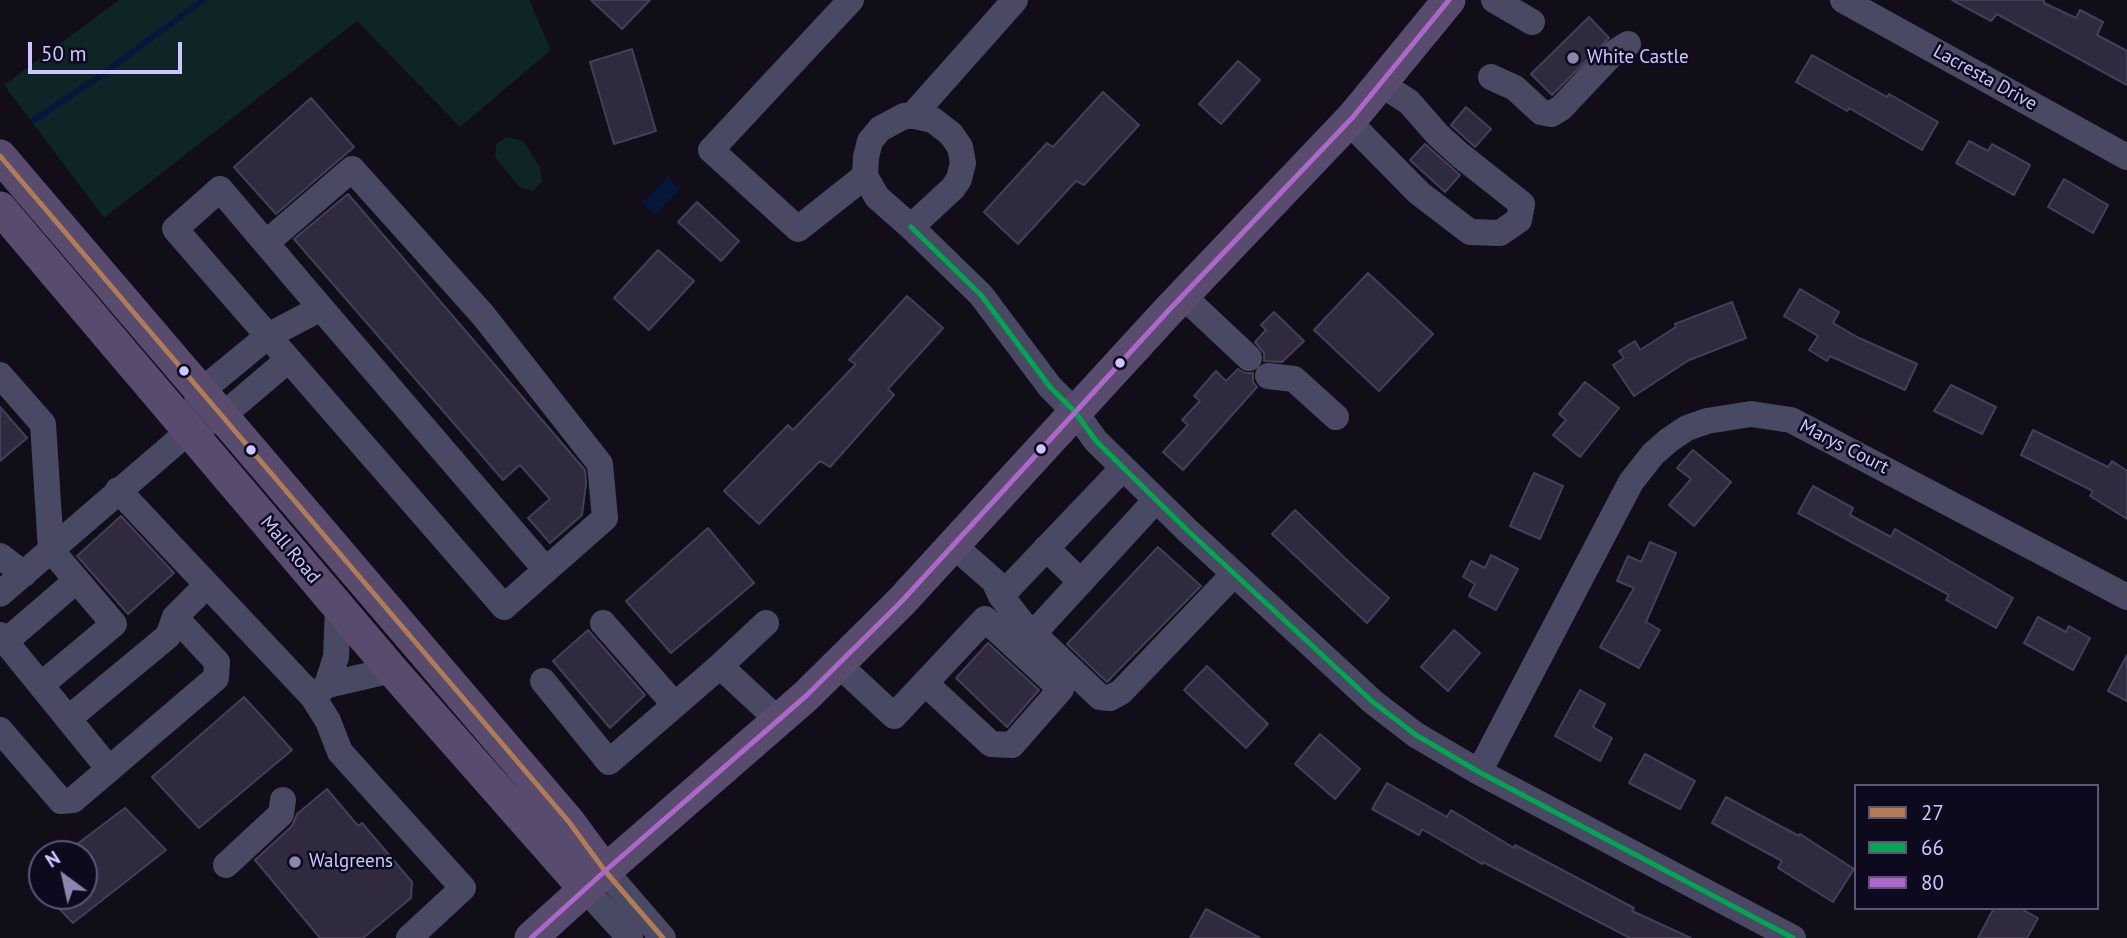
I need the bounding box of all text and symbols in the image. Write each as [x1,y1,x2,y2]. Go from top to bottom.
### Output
scale bar [32,28,186,72]
text: 50 m [41,40,87,67]
street label: Lacresta Drive [1929,40,2041,116]
place label: White Castle [1587,47,1689,69]
marker: White Castle [1565,50,1581,66]
unlabelled marker [1113,356,1127,370]
unlabelled marker [177,364,191,378]
street label: Marys Court [1796,415,1892,479]
unlabelled marker [1034,442,1048,456]
unlabelled marker [244,443,258,457]
street label: Mall Road [255,512,325,588]
legend [1854,784,2099,910]
text: 27 [1921,799,1944,826]
text: 66 [1921,834,1944,861]
north arrow [28,840,98,910]
text: N [41,846,64,873]
place label: Walgreens [309,851,393,873]
marker: Walgreens [287,854,303,870]
text: 80 [1921,869,1944,896]

